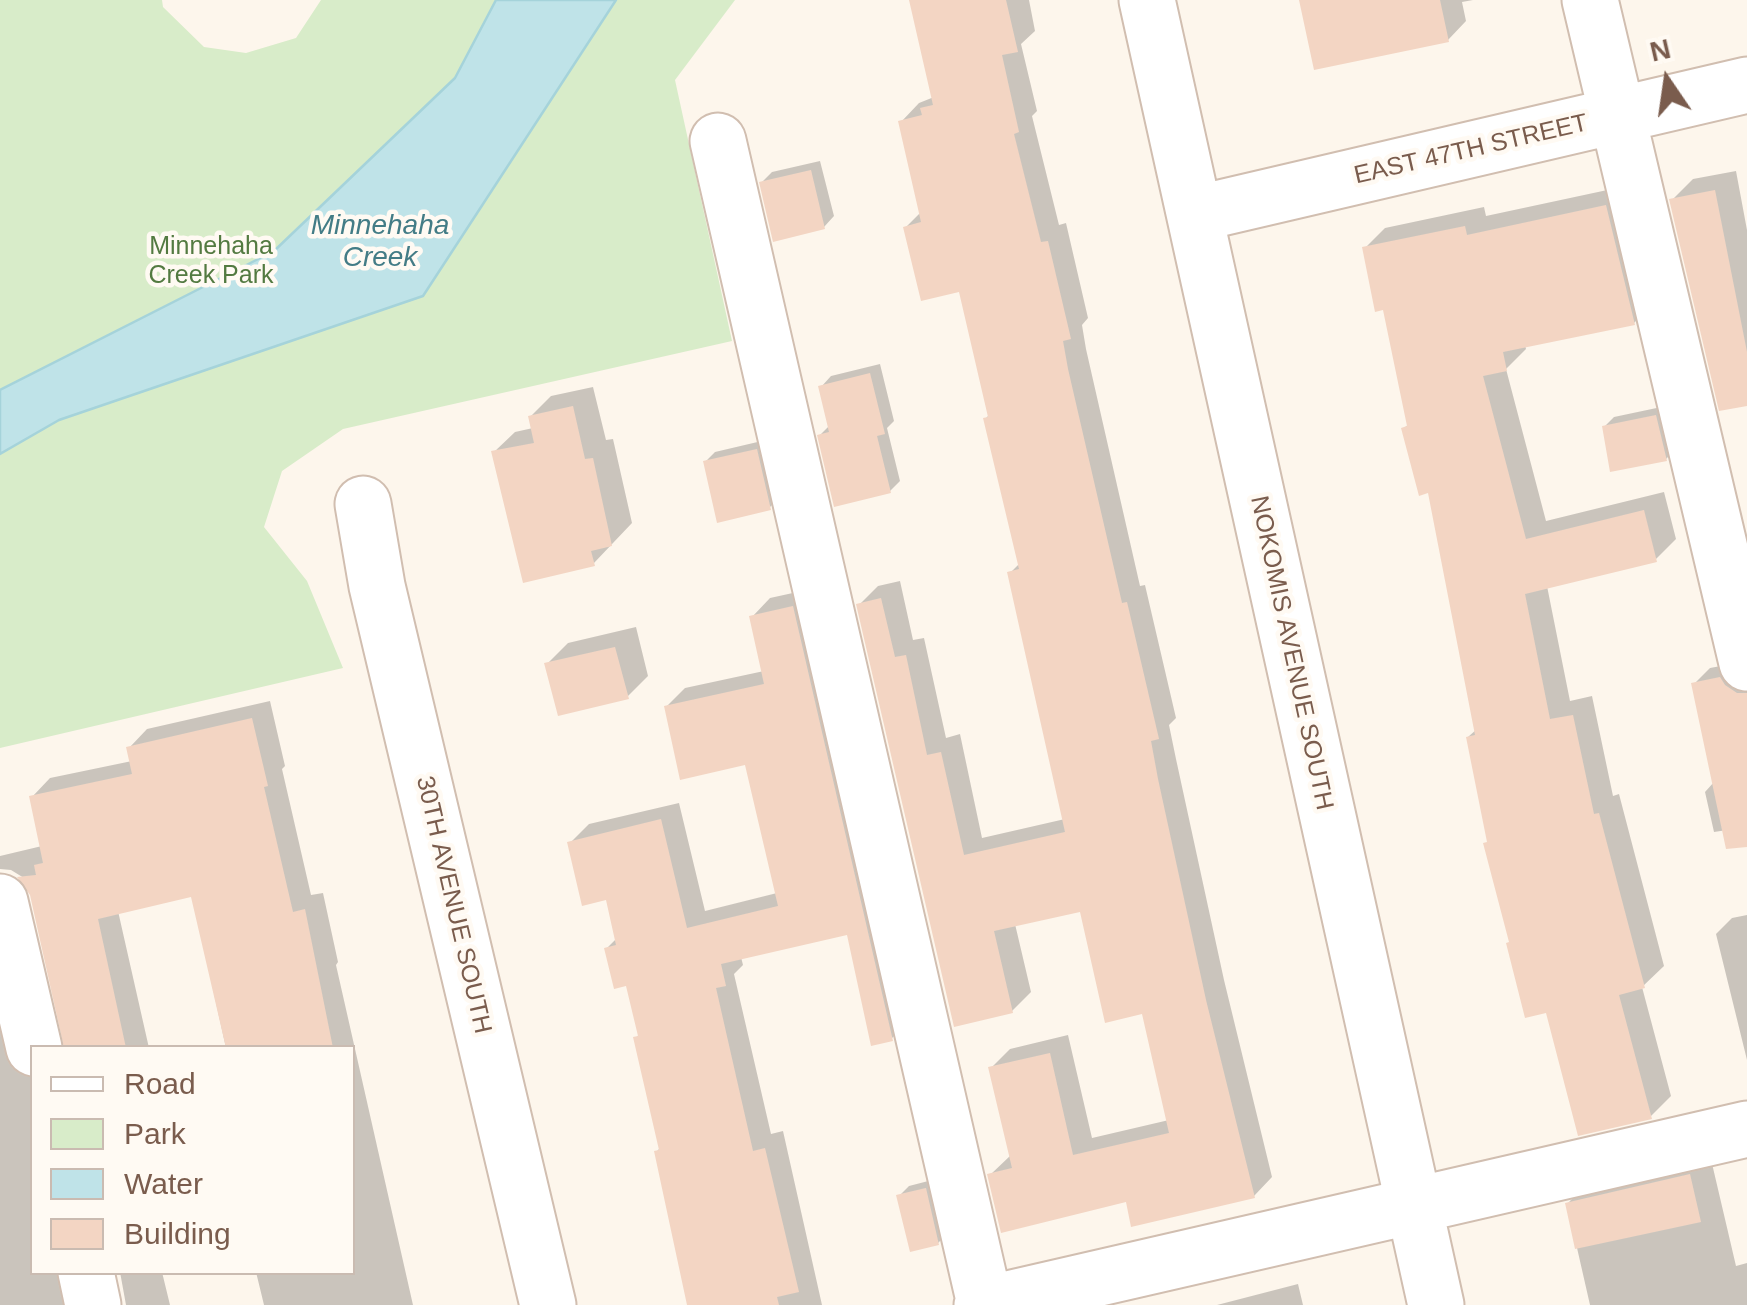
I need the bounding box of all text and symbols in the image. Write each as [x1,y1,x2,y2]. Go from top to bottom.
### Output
north arrow [1617,30,1717,130]
text: N [1647,33,1673,68]
street label: EAST 47TH STREET [1351,109,1591,191]
water label: Minnehaha Creek [311,209,449,275]
park label: Minnehaha Creek Park [148,232,274,291]
street label: NOKOMIS AVENUE SOUTH [1243,493,1339,813]
street label: 30TH AVENUE SOUTH [409,773,497,1037]
legend [30,1045,355,1275]
text: Road [124,1067,196,1100]
text: Park [124,1117,186,1150]
text: Water [124,1167,203,1200]
text: Building [124,1217,231,1250]

